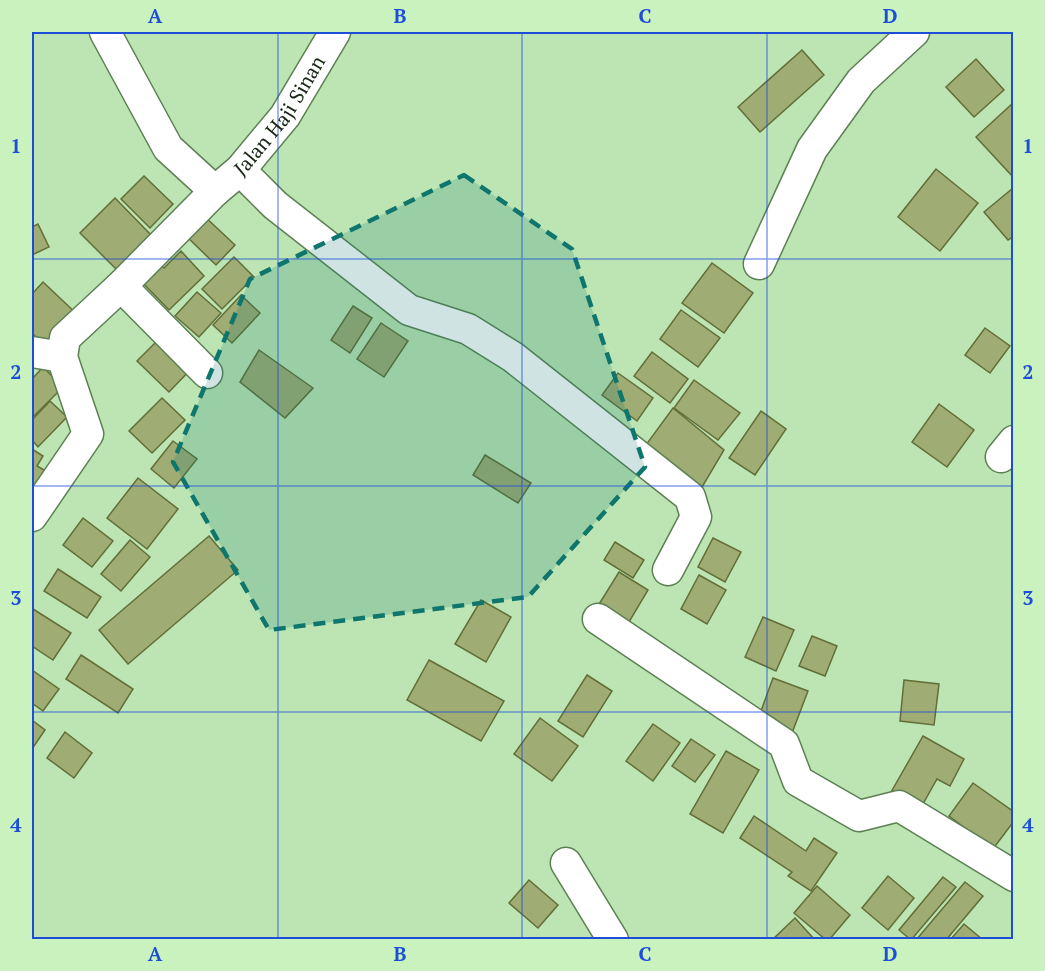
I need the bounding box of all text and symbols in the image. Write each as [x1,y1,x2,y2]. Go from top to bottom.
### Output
text: A [148,2,163,29]
text: B [394,2,407,29]
text: C [638,2,652,29]
text: D [883,2,897,29]
street label: Jalan Haji Sinan [228,50,331,182]
text: 1 [10,132,22,159]
text: 1 [1022,132,1034,159]
text: 2 [10,358,22,385]
text: 2 [1022,358,1034,385]
text: 3 [10,584,22,611]
text: 3 [1022,584,1034,611]
text: 4 [10,811,22,838]
text: 4 [1022,811,1034,838]
text: A [148,940,163,967]
text: B [394,940,407,967]
text: C [638,940,652,967]
text: D [883,940,897,967]

